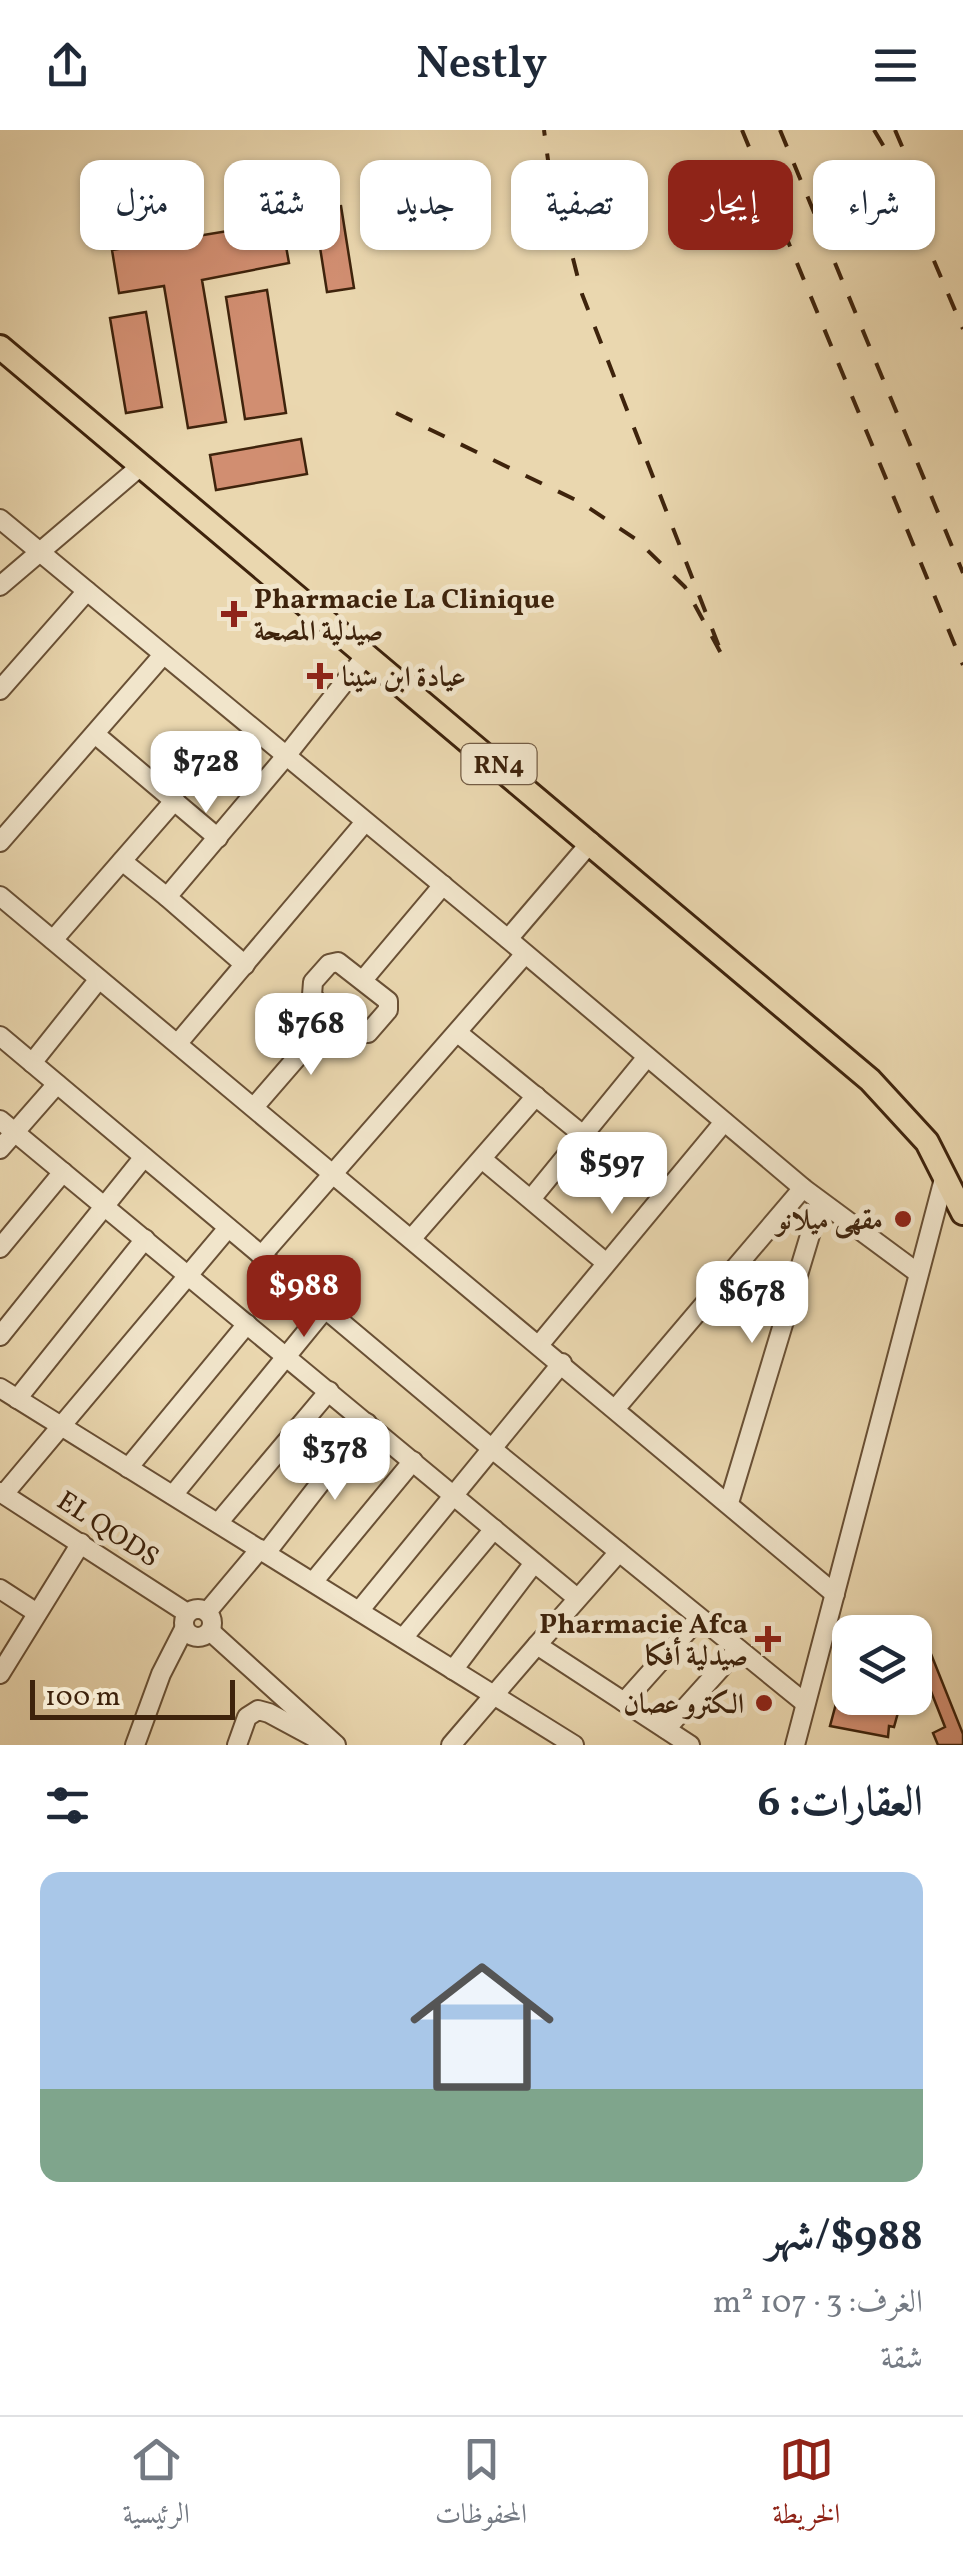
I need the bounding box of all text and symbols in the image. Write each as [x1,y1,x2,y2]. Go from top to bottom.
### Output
text: Nestly [416,34,547,97]
icon: share [40,38,95,93]
icon: menu [868,38,923,93]
chip: منزل [80,160,204,250]
chip: شقة [224,160,340,250]
chip: جديد [360,160,491,250]
chip: تصفية [511,160,648,250]
chip: إيجار [668,160,793,250]
chip: شراء [813,160,935,250]
place label: Pharmacie La Clinique صيدلية المصحة [254,581,555,652]
marker: Pharmacie La Clinique صيدلية المصحة [223,603,245,625]
place label: عيادة ابن سينا [342,659,466,698]
marker: عيادة ابن سينا [307,663,333,689]
pin: $728 [147,731,265,816]
text: $728 [173,741,239,785]
road number: RN4 [462,744,536,784]
pin: $768 [252,993,370,1078]
text: $768 [277,1003,345,1047]
pin: $597 [553,1132,671,1217]
text: $597 [579,1142,645,1186]
place label: مقهى ميلانو [774,1202,883,1241]
marker: مقهى ميلانو [892,1208,914,1230]
pin: $988 [245,1255,363,1340]
pin: $678 [693,1261,811,1346]
text: $988 [269,1265,339,1309]
text: $678 [718,1271,786,1315]
pin: $378 [276,1418,394,1503]
text: $378 [302,1428,368,1472]
street label: EL QODS [49,1482,166,1578]
place label: Pharmacie Afca صيدلية أفكا [539,1606,748,1677]
map controls [832,1615,932,1715]
button: layers [832,1615,932,1715]
marker: Pharmacie Afca صيدلية أفكا [757,1628,779,1650]
scale bar [30,1675,235,1720]
text: 100 m [45,1678,120,1717]
place label: الكترو عصان [623,1686,744,1725]
marker: الكترو عصان [753,1692,775,1714]
text: العقارات: 6 [758,1775,923,1834]
icon: filters [40,1778,95,1833]
icon: home [392,1937,572,2117]
text: $988/شهر [766,2209,923,2268]
text: الغرف: 3 · 107 m² [713,2282,923,2326]
text: شقة [881,2338,923,2382]
tab: الرئيسية [123,2432,190,2541]
tab: المحفوظات [435,2432,527,2541]
tab: الخريطة [772,2432,840,2541]

